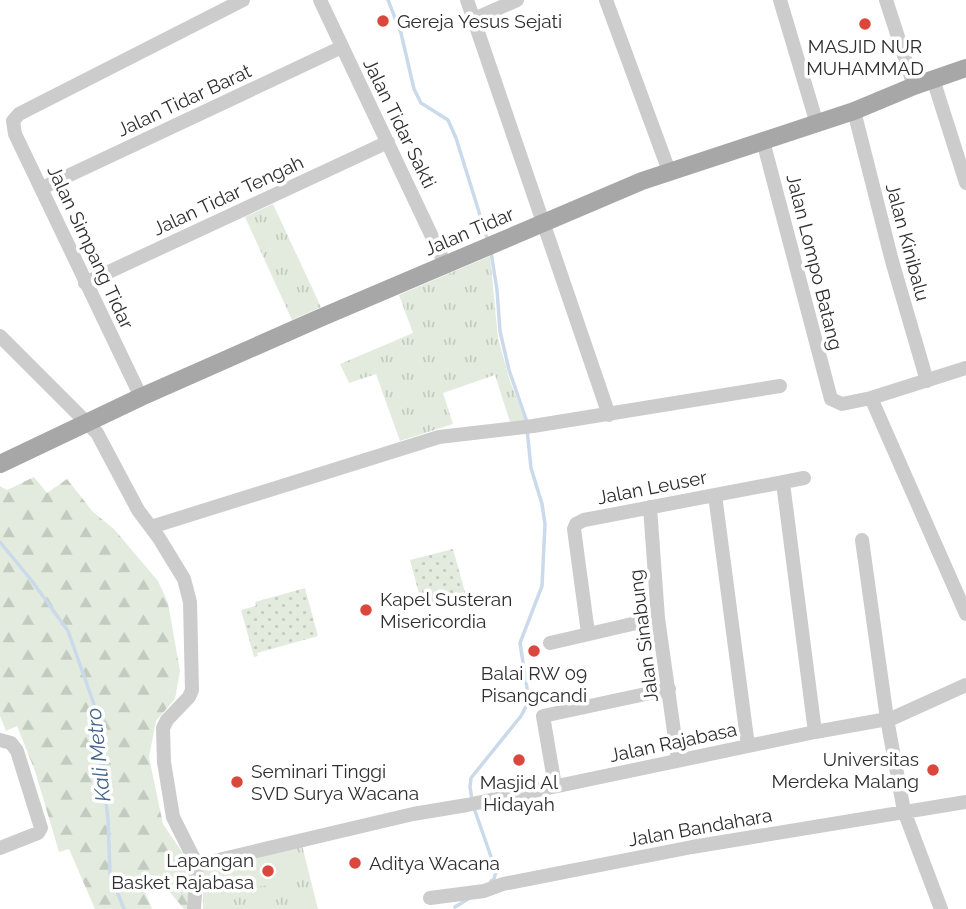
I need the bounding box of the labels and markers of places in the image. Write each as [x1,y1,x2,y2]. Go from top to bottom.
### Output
place label: Gereja Yesus Sejati [397,10,562,32]
marker: Gereja Yesus Sejati [375,13,391,29]
marker: MASJID NUR MUHAMMAD [857,16,873,32]
place label: MASJID NUR MUHAMMAD [806,35,924,79]
place label: Kapel Susteran Misericordia [380,588,512,632]
marker: Kapel Susteran Misericordia [358,602,374,618]
marker: Balai RW 09 Pisangcandi [526,643,542,659]
place label: Balai RW 09 Pisangcandi [481,662,587,706]
place label: Universitas Merdeka Malang [771,748,919,792]
marker: Masjid Al Hidayah [511,752,527,768]
place label: Seminari Tinggi SVD Surya Wacana [251,760,419,804]
marker: Universitas Merdeka Malang [925,762,941,778]
place label: Masjid Al Hidayah [480,771,559,815]
marker: Seminari Tinggi SVD Surya Wacana [229,774,245,790]
place label: Lapangan Basket Rajabasa [111,849,254,893]
place label: Aditya Wacana [369,852,500,874]
marker: Aditya Wacana [347,855,363,871]
marker: Lapangan Basket Rajabasa [260,863,276,879]

